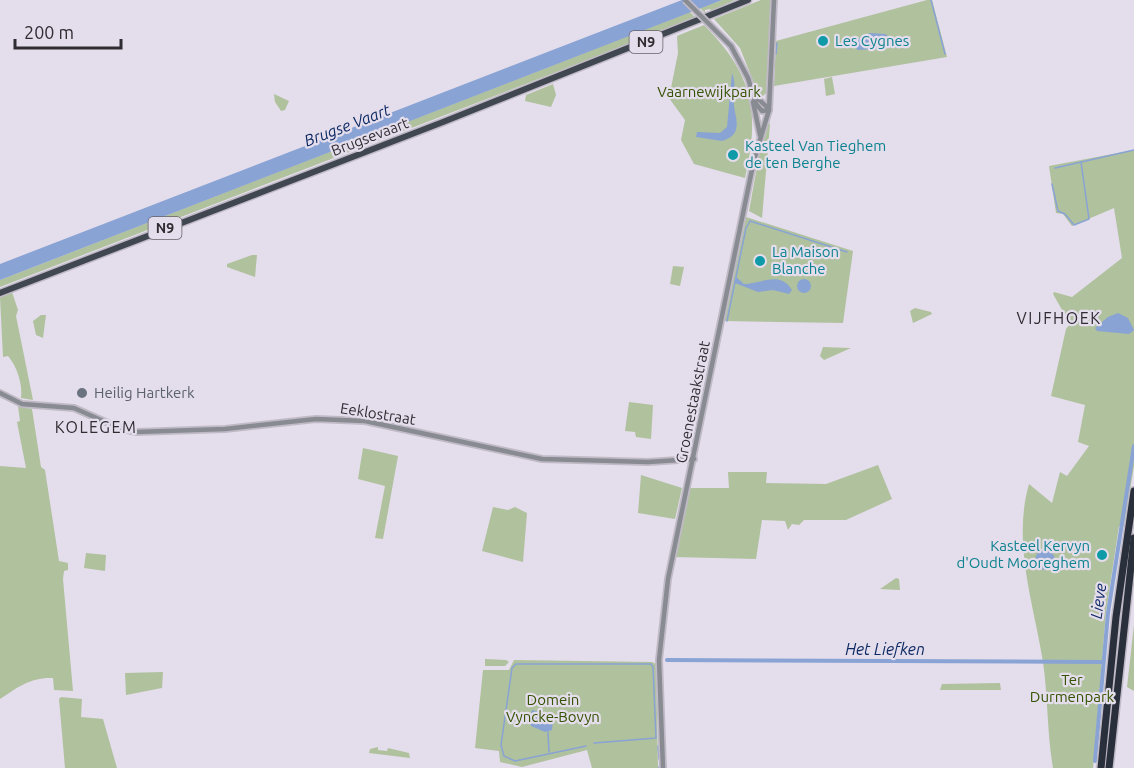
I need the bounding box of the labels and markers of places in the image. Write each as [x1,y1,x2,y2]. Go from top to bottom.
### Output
place label: Les Cygnes [835,32,909,49]
marker: Les Cygnes [816,34,830,48]
place label: Kasteel Van Tieghem de ten Berghe [745,137,886,171]
marker: Kasteel Van Tieghem de ten Berghe [726,148,740,162]
place label: La Maison Blanche [772,243,839,277]
marker: La Maison Blanche [753,254,767,268]
place label: Heilig Hartkerk [94,384,195,401]
marker: Heilig Hartkerk [75,386,89,400]
place label: Kasteel Kervyn d'Oudt Mooreghem [957,537,1090,571]
marker: Kasteel Kervyn d'Oudt Mooreghem [1095,548,1109,562]

